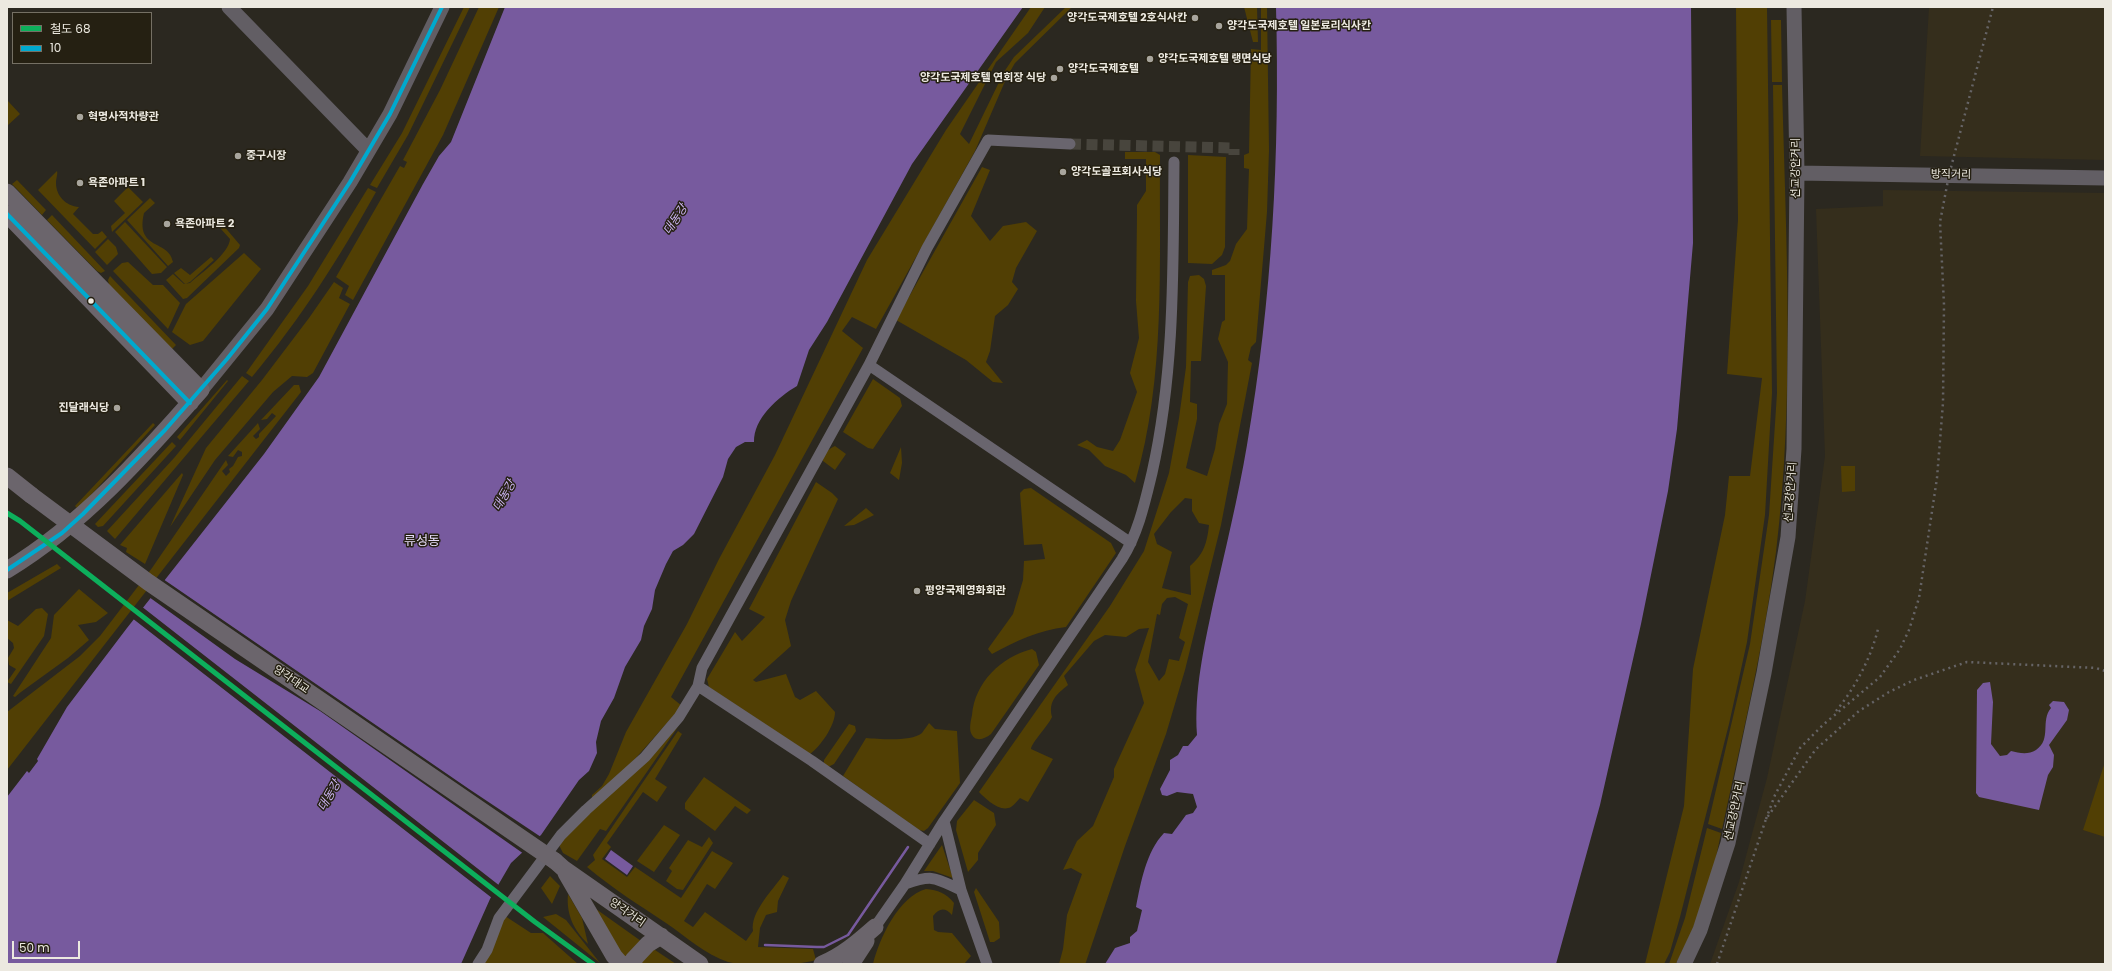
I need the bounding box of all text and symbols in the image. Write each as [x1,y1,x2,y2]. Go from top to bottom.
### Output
place label: 양각도국제호텔 2호식사칸 [1067,11,1187,25]
legend [12,12,152,64]
marker: 양각도국제호텔 2호식사칸 [1190,13,1200,23]
place label: 양각도국제호텔 일본료리식사칸 [1227,19,1371,33]
text: 철도 68 [50,20,90,37]
marker: 양각도국제호텔 일본료리식사칸 [1214,21,1224,31]
text: 10 [50,39,61,56]
place label: 양각도국제호텔 랭면식당 [1158,52,1272,66]
marker: 양각도국제호텔 랭면식당 [1145,54,1155,64]
place label: 양각도국제호텔 [1068,62,1139,76]
marker: 양각도국제호텔 [1055,64,1065,74]
place label: 양각도국제호텔 연회장 식당 [920,71,1046,85]
marker: 양각도국제호텔 연회장 식당 [1049,73,1059,83]
place label: 혁명사적차량관 [88,110,159,124]
marker: 혁명사적차량관 [75,112,85,122]
street label: 선교강안거리 [1789,138,1803,198]
place label: 중구시장 [246,149,286,163]
marker: 중구시장 [233,151,243,161]
place label: 양각도골프회사식당 [1071,165,1162,179]
marker: 양각도골프회사식당 [1058,167,1068,177]
street label: 방직거리 [1931,168,1971,182]
place label: 욕존아파트 1 [88,176,145,190]
marker: 욕존아파트 1 [75,178,85,188]
water label: 대동강 [661,202,691,238]
place label: 욕존아파트 2 [175,217,234,231]
marker: 욕존아파트 2 [162,219,172,229]
unlabelled marker [86,296,96,306]
place label: 진달래식당 [58,401,109,415]
marker: 진달래식당 [112,403,122,413]
street label: 선교강안거리 [1782,461,1800,523]
water label: 대동강 [490,478,520,514]
district label: 류성동 [404,534,440,550]
place label: 평양국제영화회관 [925,584,1006,598]
marker: 평양국제영화회관 [912,586,922,596]
street label: 양각대교 [271,663,311,697]
water label: 대동강 [315,778,345,814]
street label: 선교강안거리 [1722,780,1748,842]
street label: 양각거리 [607,896,647,930]
scale bar [14,933,82,959]
text: 50 m [19,939,50,956]

